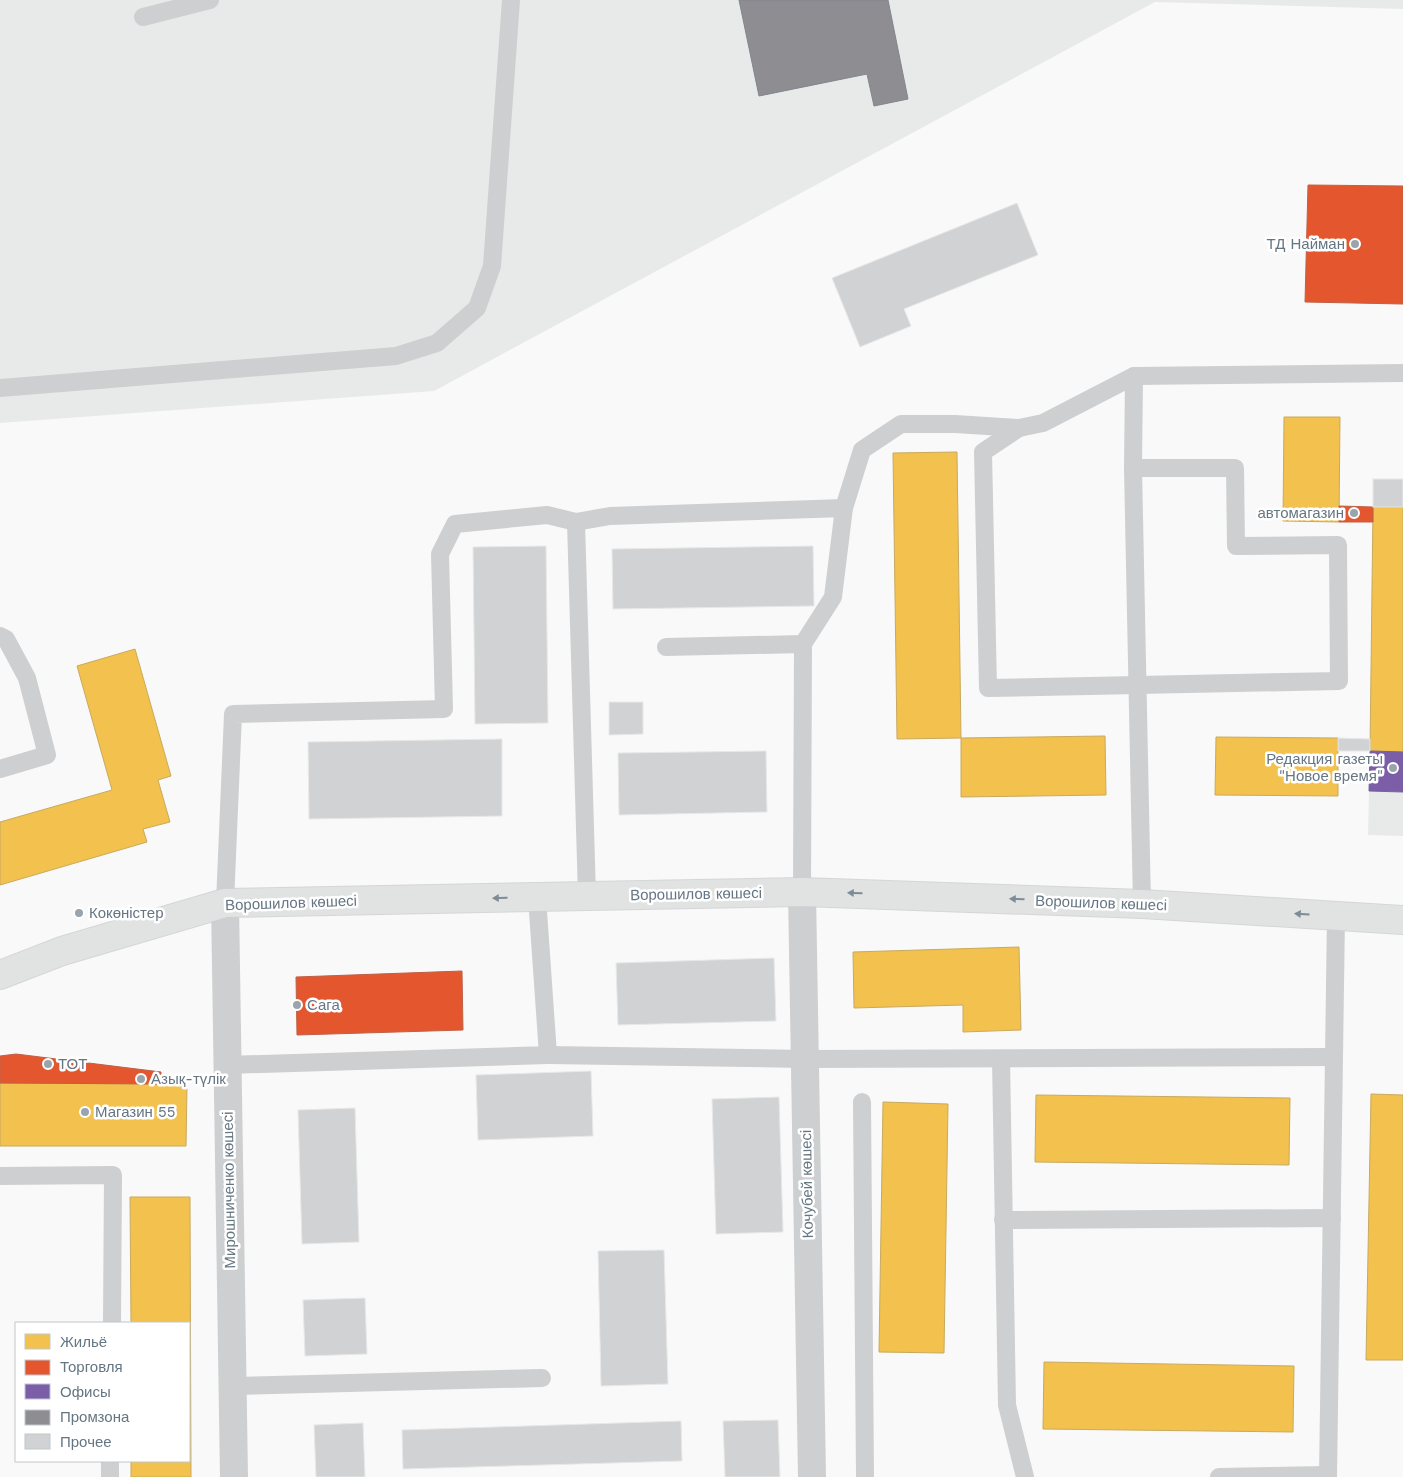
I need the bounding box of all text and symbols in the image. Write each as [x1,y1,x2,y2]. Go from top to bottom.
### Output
place label: ТД Найман [1267,235,1345,253]
marker: ТД Найман [1349,238,1361,250]
place label: автомагазин [1257,504,1344,522]
marker: автомагазин [1348,507,1360,519]
place label: Редакция газеты "Новое время" [1266,750,1383,785]
marker: Редакция газеты "Новое время" [1387,762,1399,774]
street label: Ворошилов көшесі [630,884,762,904]
one-way arrow [847,889,863,897]
street label: Ворошилов көшесі [225,892,357,914]
street label: Ворошилов көшесі [1035,892,1167,914]
one-way arrow [492,894,508,902]
one-way arrow [1009,895,1025,903]
place label: Кокөністер [89,904,164,922]
marker: Кокөністер [73,907,85,919]
one-way arrow [1294,910,1310,918]
place label: Сага [307,996,340,1014]
marker: Сага [291,999,303,1011]
place label: ТОТ [58,1055,87,1073]
marker: ТОТ [42,1058,54,1070]
place label: Азық-түлік [151,1070,226,1088]
marker: Азық-түлік [135,1073,147,1085]
place label: Магазин 55 [95,1103,175,1121]
marker: Магазин 55 [79,1106,91,1118]
street label: Мирошниченко көшесі [219,1111,239,1269]
street label: Кочубей көшесі [797,1130,817,1238]
legend [15,1322,190,1462]
text: Жильё [60,1333,107,1351]
text: Торговля [60,1358,123,1376]
text: Офисы [60,1383,111,1401]
text: Промзона [60,1408,130,1426]
text: Прочее [60,1433,112,1451]

